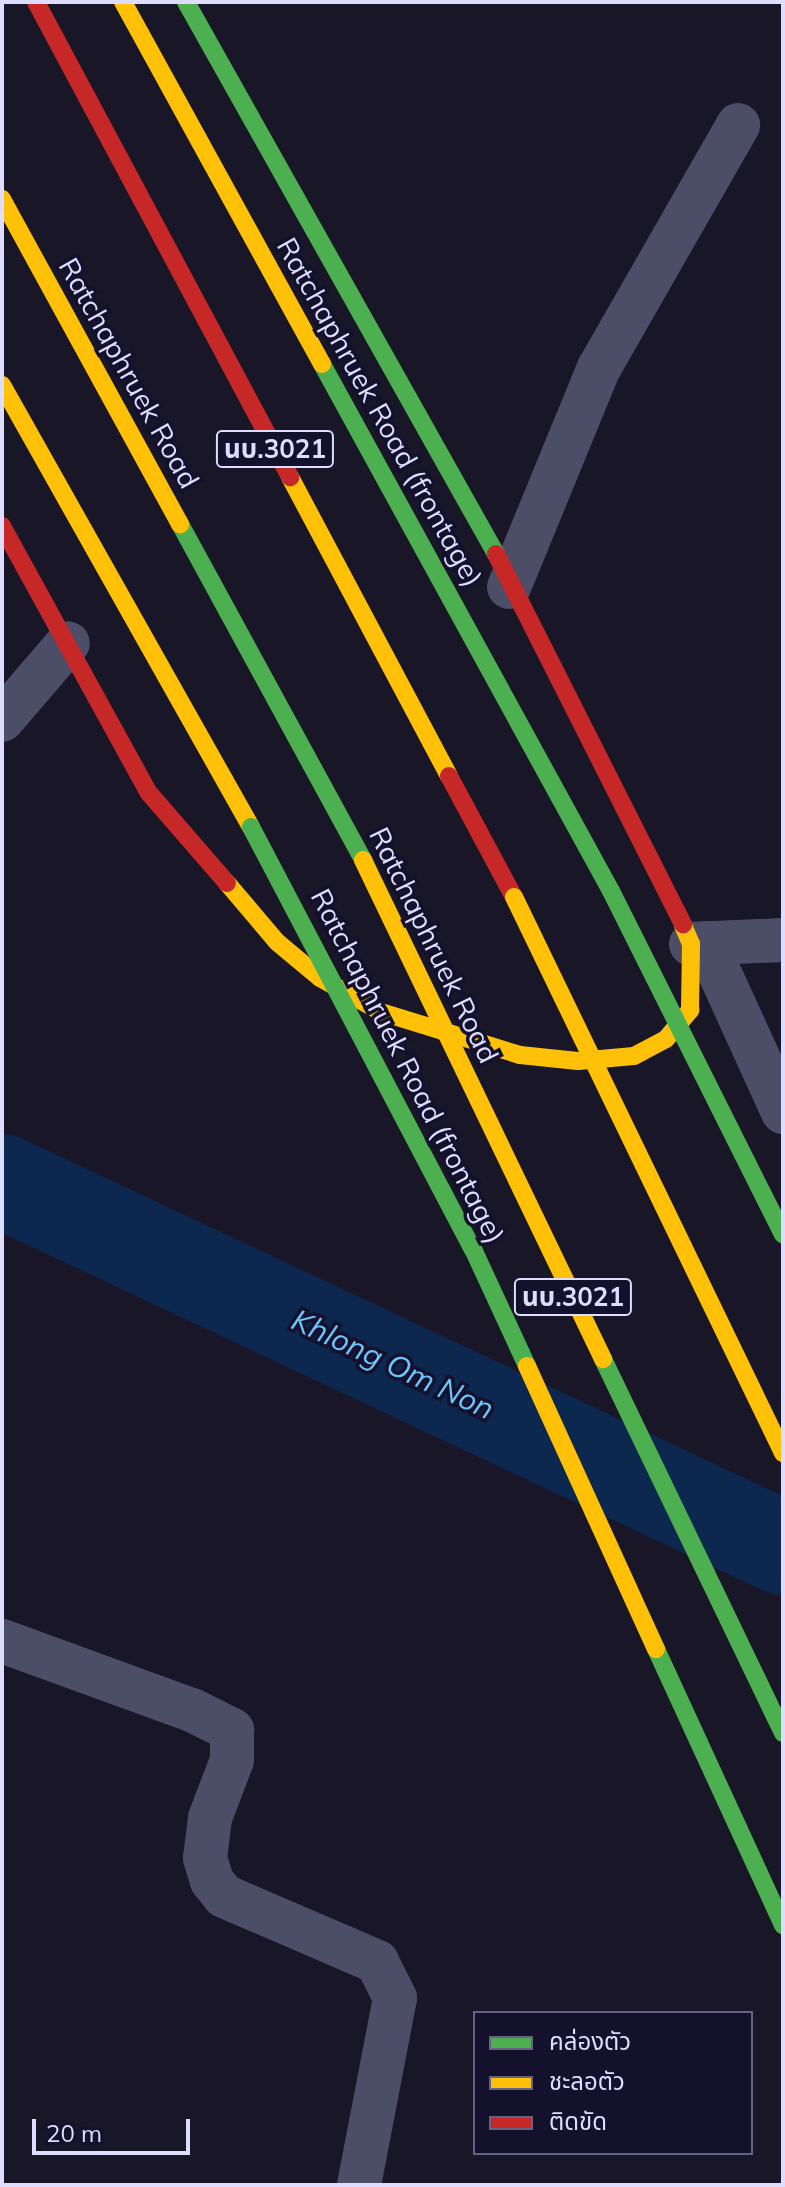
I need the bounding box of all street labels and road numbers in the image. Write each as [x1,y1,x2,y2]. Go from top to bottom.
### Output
street label: Ratchaphruek Road (frontage) [270,232,490,592]
street label: Ratchaphruek Road [52,252,206,494]
road number: นบ.3021 [215,427,335,471]
street label: Ratchaphruek Road [362,822,506,1068]
street label: Ratchaphruek Road (frontage) [304,883,512,1249]
road number: นบ.3021 [513,1275,633,1319]

